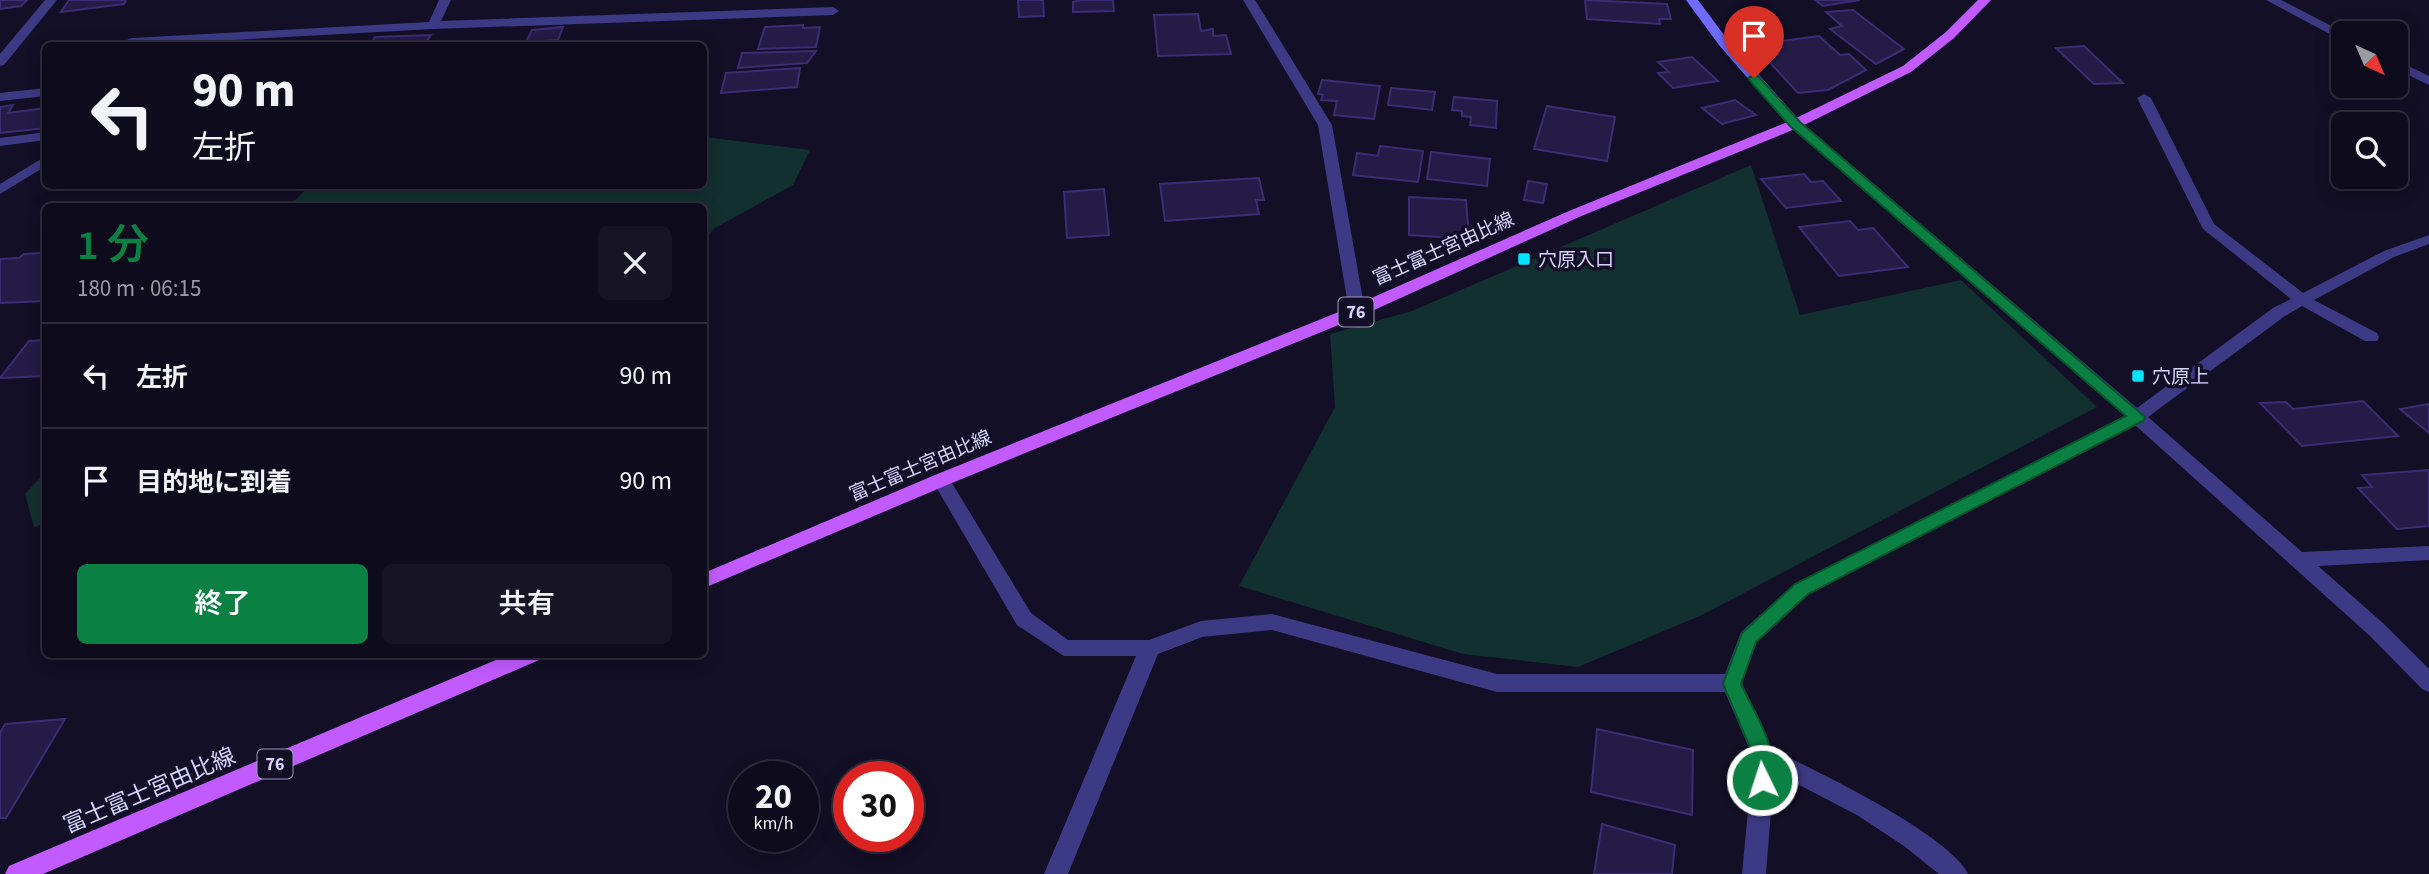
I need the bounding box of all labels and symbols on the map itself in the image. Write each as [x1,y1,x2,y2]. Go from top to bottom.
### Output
pin [1724,6,1784,78]
north arrow [2331,21,2408,98]
street label: 富士富士宮由比線 [1369,206,1519,293]
place label: 穴原入口 [1538,247,1614,274]
marker: 穴原入口 [1516,251,1532,267]
road number: 76 [1338,298,1374,326]
place label: 穴原上 [2152,364,2209,391]
marker: 穴原上 [2130,368,2146,384]
street label: 富士富士宮由比線 [845,424,996,509]
street label: 富士富士宮由比線 [58,739,240,842]
position arrow [1725,743,1799,817]
road number: 76 [258,750,292,778]
speed limit sign: 30 [833,761,924,852]

